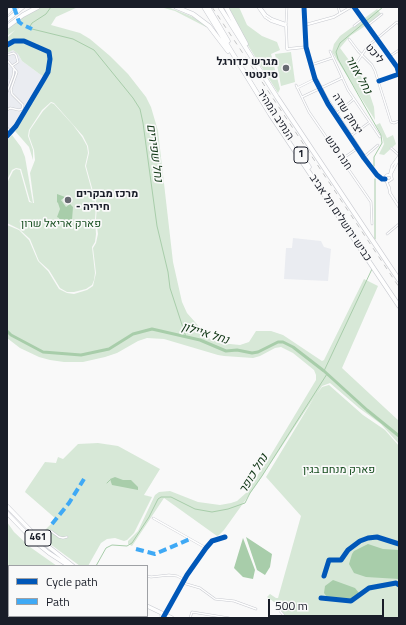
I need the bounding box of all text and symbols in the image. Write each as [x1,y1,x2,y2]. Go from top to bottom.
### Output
street label: ליכט [362,41,386,67]
water label: נחל אזור [342,53,374,97]
place label: מגרש כדורגל סינטטי [217,55,278,81]
marker: מגרש כדורגל סינטטי [281,63,291,73]
street label: הנתיב המהיר [254,87,296,143]
street label: יצחק שדה [329,91,365,137]
water label: נחל שפירים [143,123,165,183]
street label: חנה סנש [321,133,355,173]
road number: 1 [294,147,308,163]
street label: כביש ירושלים תל אביב [306,172,374,264]
place label: מרכז מבקרים - חיריה [76,187,138,213]
marker: מרכז מבקרים - חיריה [63,195,73,205]
park label: פארק אריאל שרון [21,217,101,231]
water label: נחל איילון [180,320,230,348]
water label: נחל כופר [236,452,272,496]
park label: פארק מנחם בגין [303,463,375,477]
road number: 461 [25,530,51,546]
legend [8,565,148,617]
text: Cycle path [46,572,98,591]
scale bar [270,591,386,617]
text: Path [46,592,70,611]
text: 500 m [275,596,308,615]

